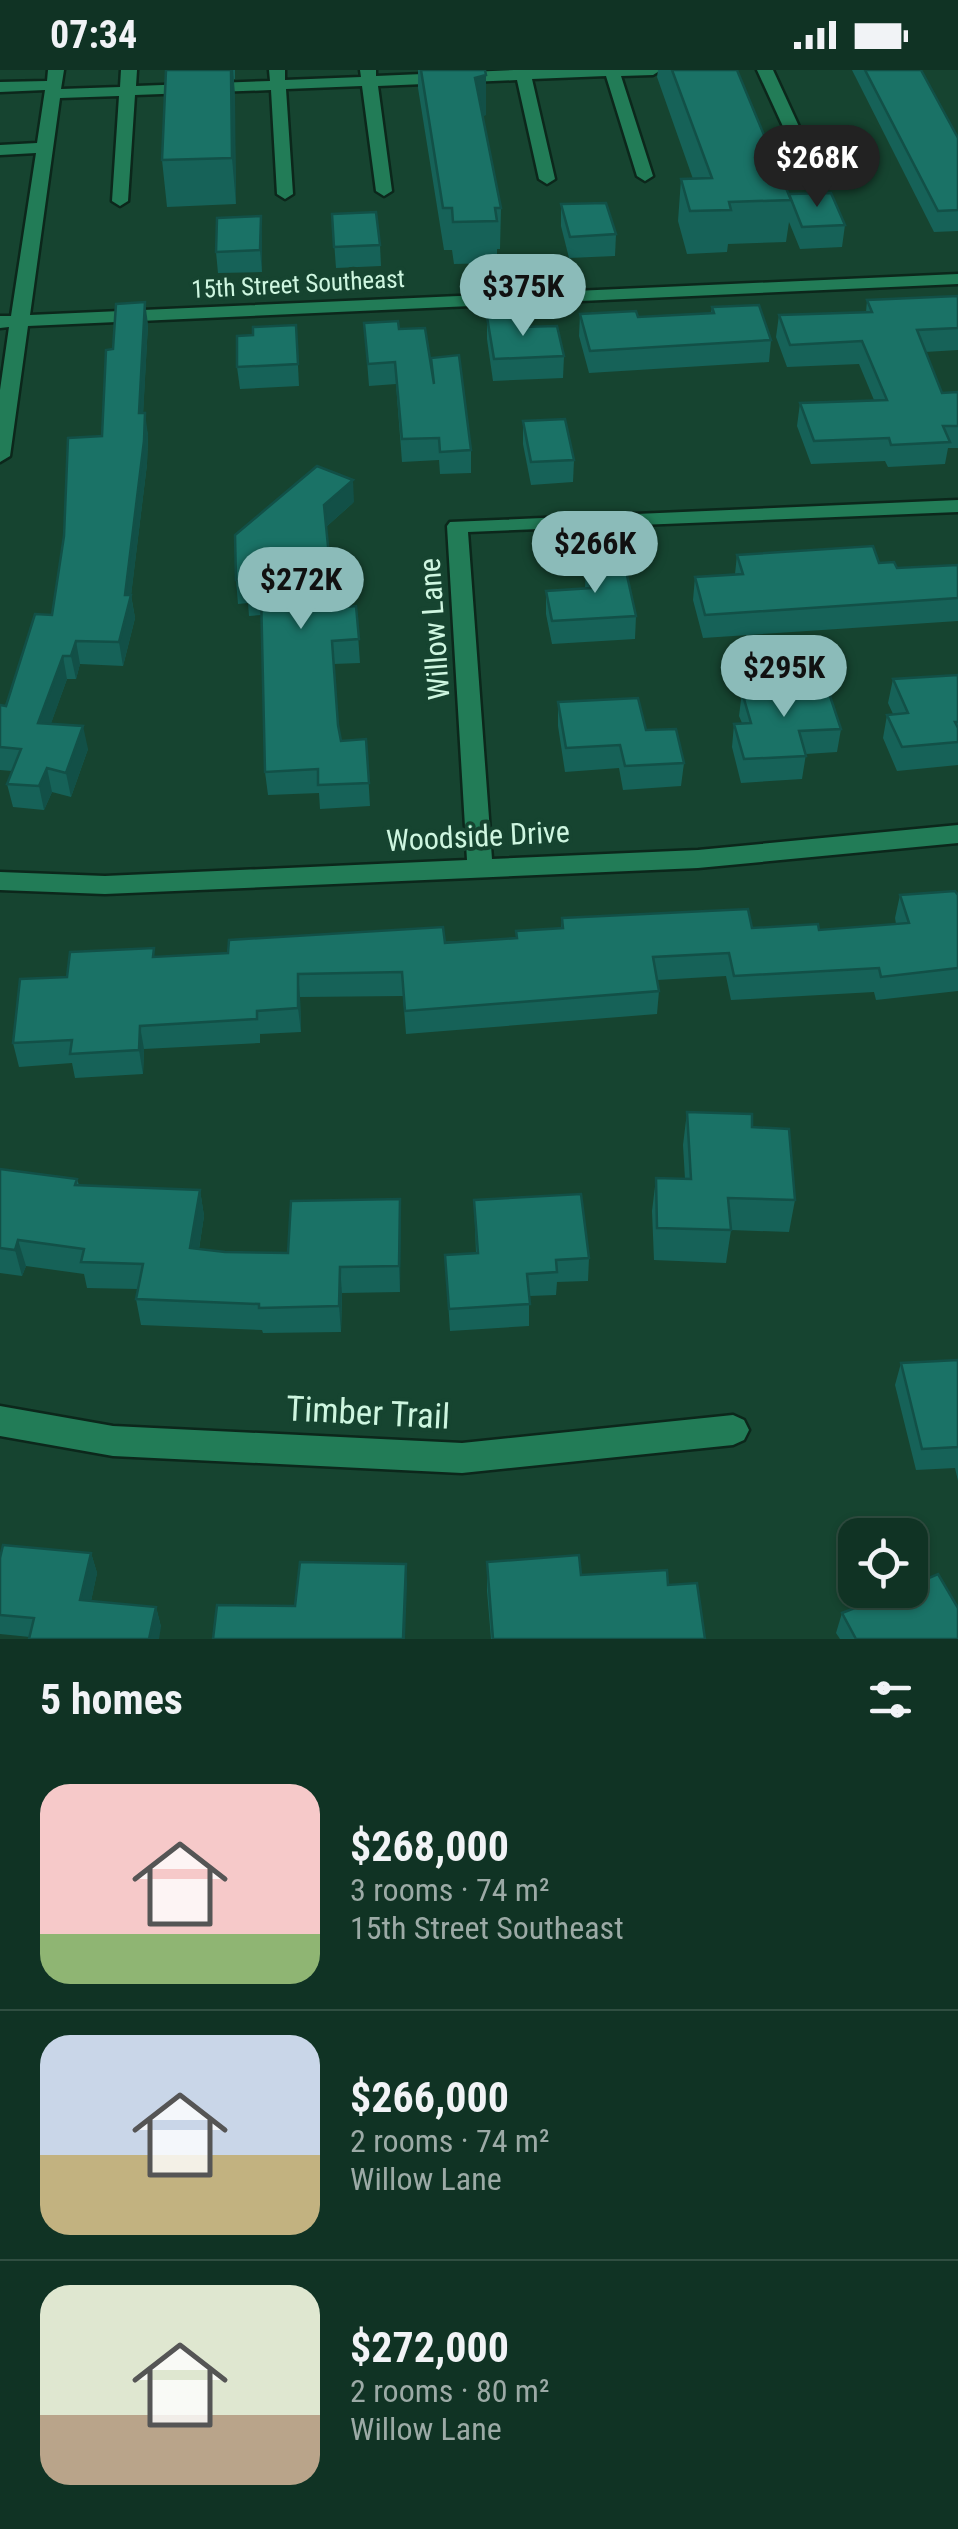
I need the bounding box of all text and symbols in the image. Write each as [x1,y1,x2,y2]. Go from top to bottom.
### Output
text: 07:34 [50,13,137,57]
pin: $268K [747,125,887,210]
text: $268K [776,138,858,176]
pin: $375K [453,254,593,339]
street label: 15th Street Southeast [190,264,406,304]
text: $375K [482,267,564,305]
pin: $266K [525,511,665,596]
text: $266K [554,524,636,562]
pin: $272K [231,547,371,632]
street label: Willow Lane [412,557,456,701]
text: $272K [260,560,342,598]
pin: $295K [714,635,854,720]
text: $295K [743,648,825,686]
street label: Woodside Drive [385,814,571,858]
street label: Timber Trail [285,1388,451,1438]
map controls [838,1518,928,1608]
button: locate [838,1518,928,1608]
icon: filters [863,1672,918,1727]
text: 5 homes [40,1675,183,1724]
text: $268,000 [350,1822,509,1871]
icon: home [120,1824,240,1944]
text: 3 rooms · 74 m² [350,1871,549,1909]
text: 15th Street Southeast [350,1909,624,1947]
text: $266,000 [350,2073,509,2122]
icon: home [120,2075,240,2195]
text: 2 rooms · 74 m² [350,2122,549,2160]
text: Willow Lane [350,2160,502,2198]
text: $272,000 [350,2323,509,2372]
icon: home [120,2325,240,2445]
text: 2 rooms · 80 m² [350,2372,549,2410]
text: Willow Lane [350,2410,502,2448]

